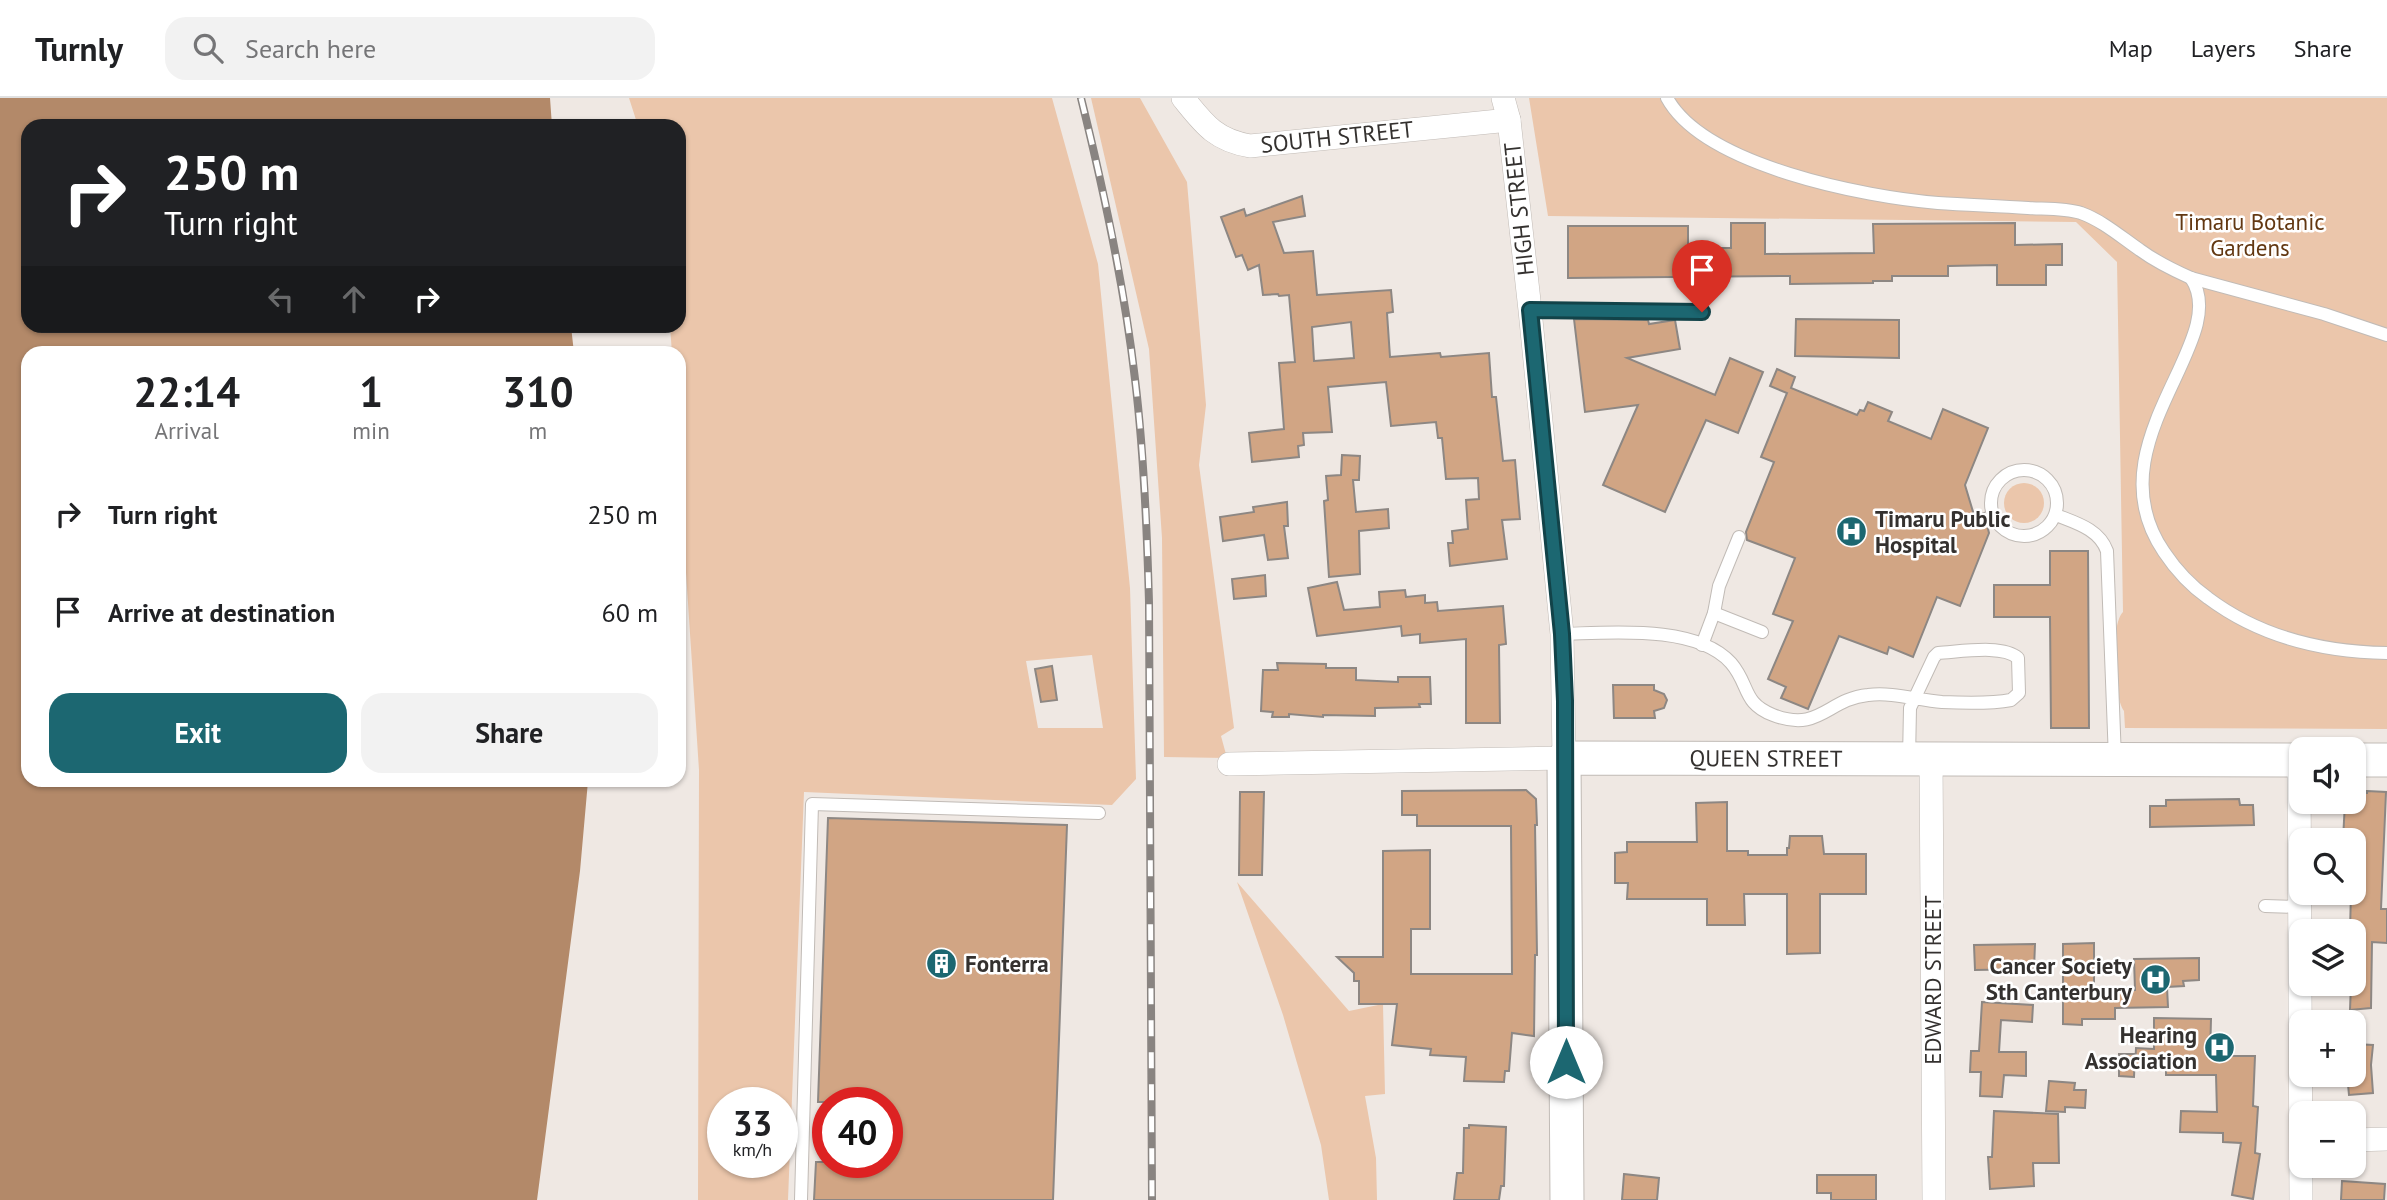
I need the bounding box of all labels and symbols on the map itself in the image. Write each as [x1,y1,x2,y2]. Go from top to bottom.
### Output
street label: SOUTH STREET [1259,114,1415,159]
street label: HIGH STREET [1497,141,1540,277]
park label: Timaru Botanic Gardens [2175,207,2325,262]
pin [1672,240,1732,312]
place label: Timaru Public Hospital [1875,504,2011,559]
hospital icon: Timaru Public Hospital [1835,515,1869,549]
street label: QUEEN STREET [1689,743,1843,773]
street label: EDWARD STREET [1918,895,1947,1065]
building icon: Fonterra [925,947,959,981]
place label: Fonterra [965,949,1049,978]
place label: Cancer Society Sth Canterbury [1986,951,2133,1006]
hospital icon: Cancer Society Sth Canterbury [2138,962,2172,996]
place label: Hearing Association [2085,1020,2197,1075]
position arrow [1529,1025,1603,1099]
hospital icon: Hearing Association [2203,1031,2237,1065]
speed limit sign: 40 [812,1087,903,1178]

